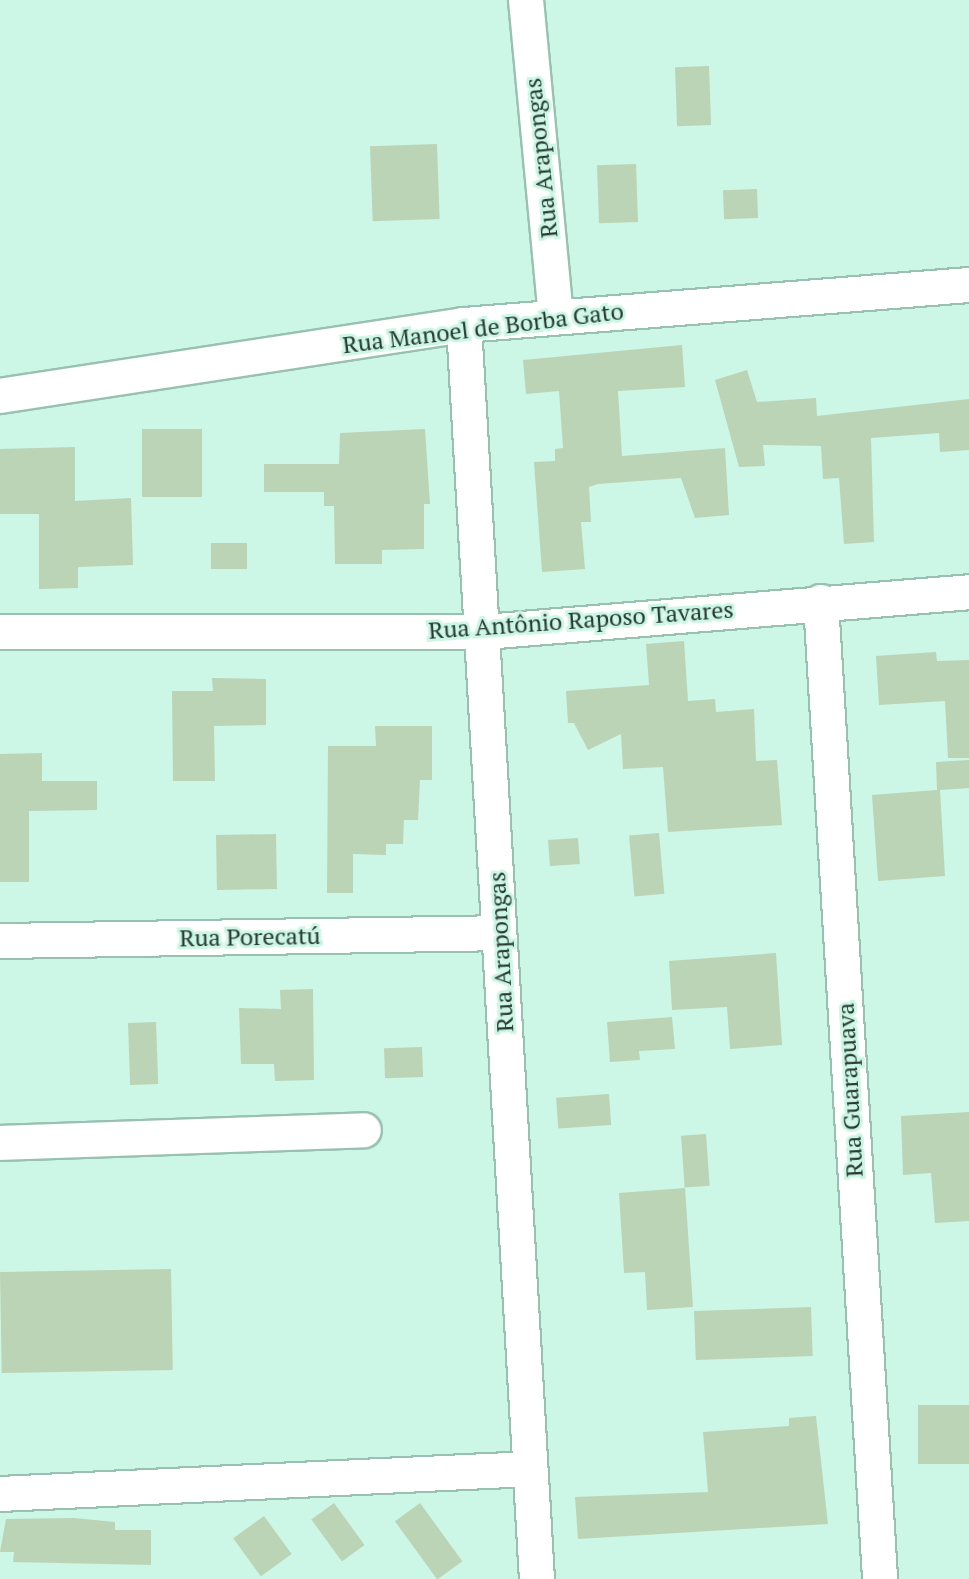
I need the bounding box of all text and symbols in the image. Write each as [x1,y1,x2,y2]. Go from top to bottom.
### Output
street label: Rua Arapongas [518,76,564,240]
street label: Rua Manoel de Borba Gato [341,296,625,360]
street label: Rua Antônio Raposo Tavares [427,595,735,645]
street label: Rua Arapongas [482,871,520,1033]
street label: Rua Porecatú [179,921,321,953]
street label: Rua Guarapuava [831,1002,869,1178]

